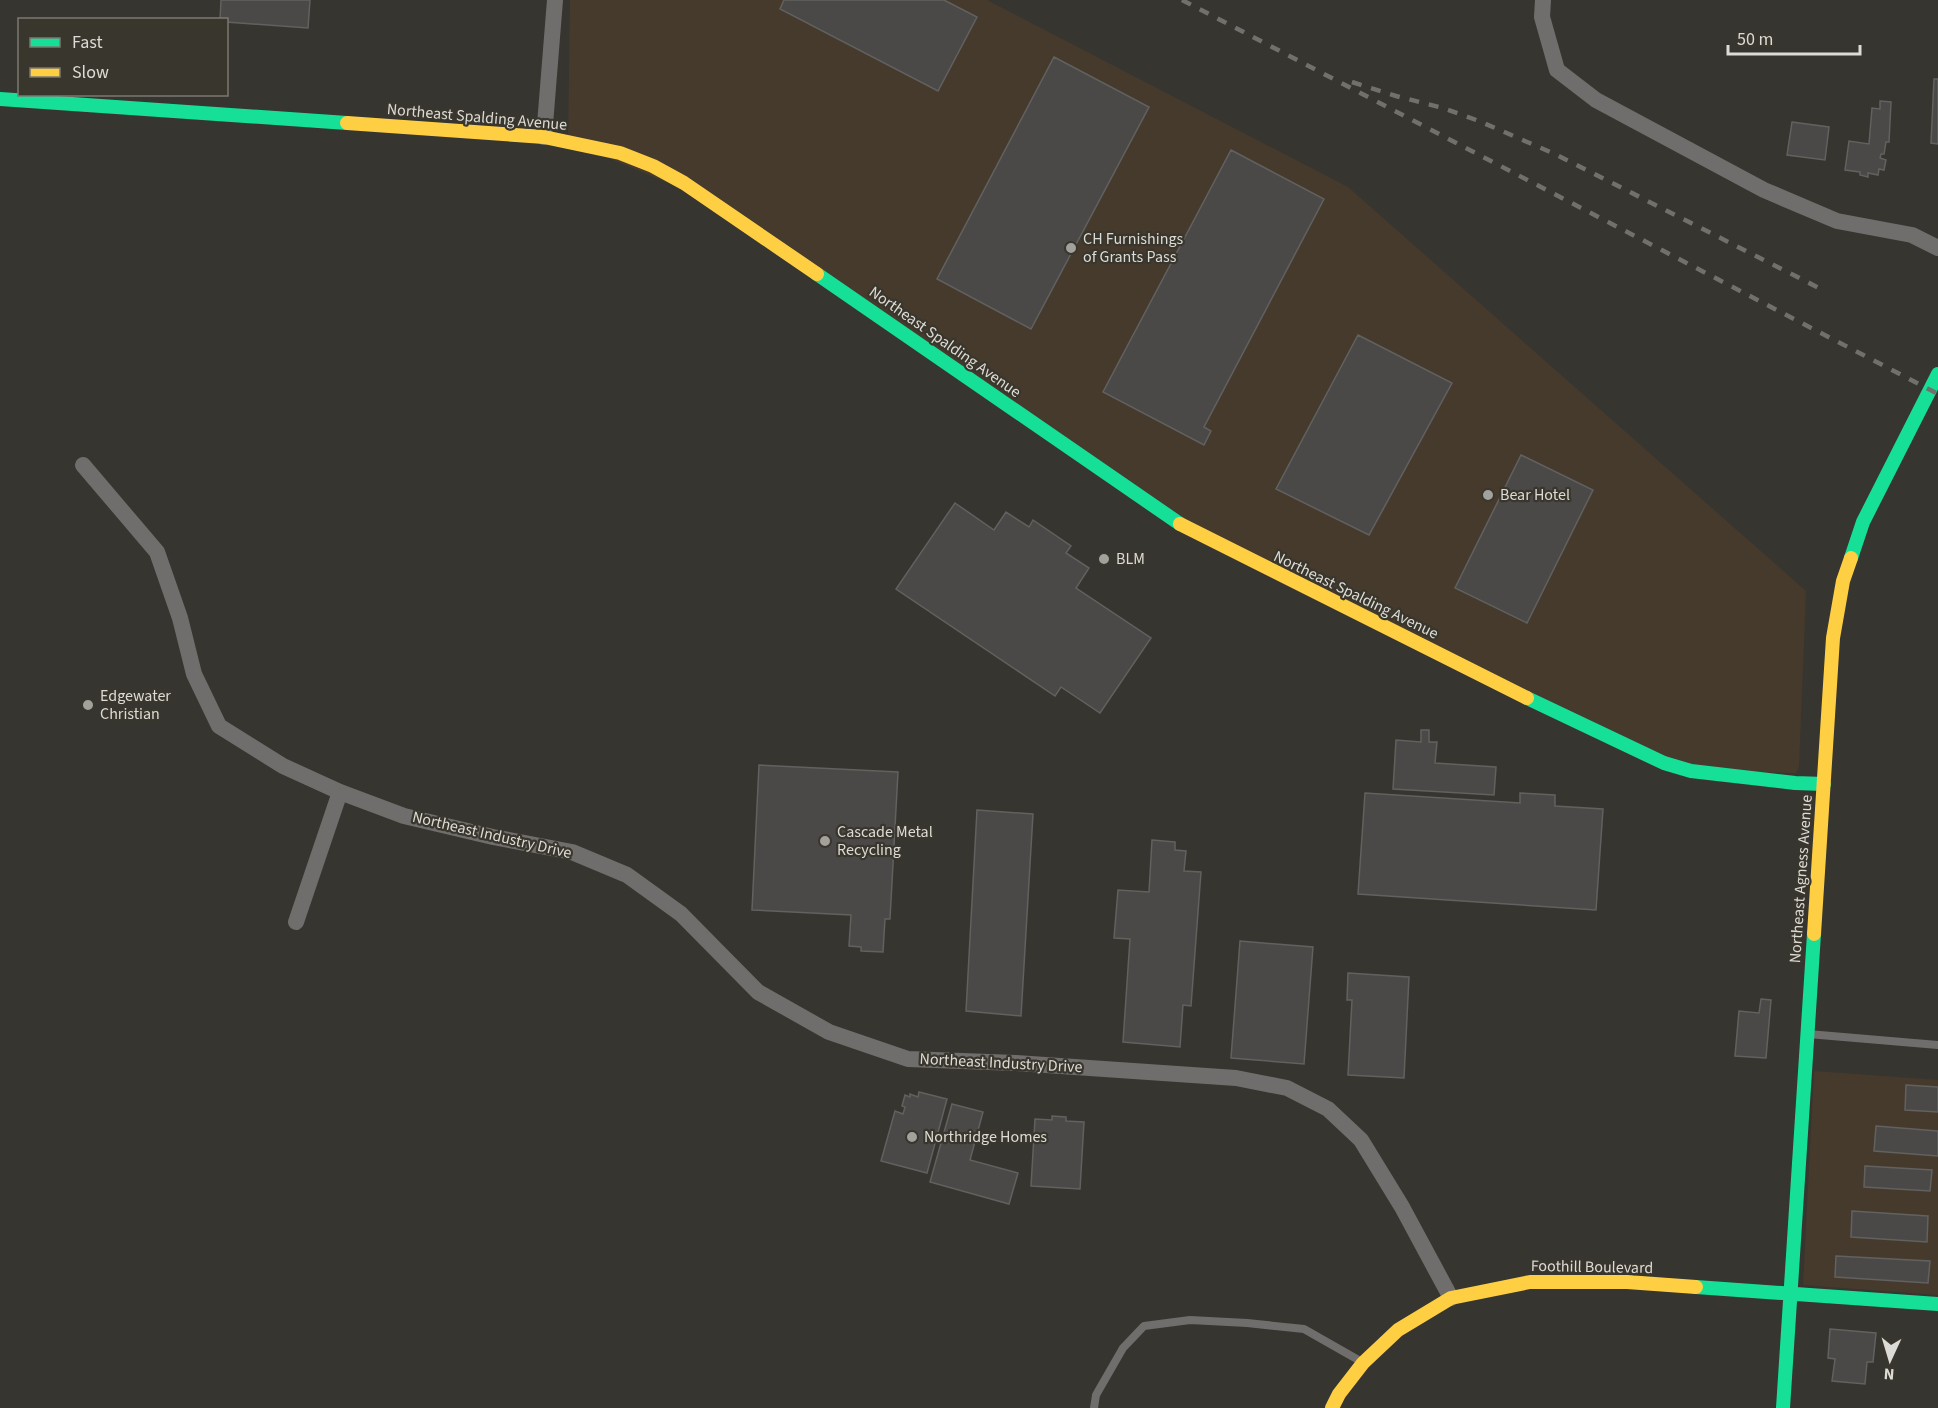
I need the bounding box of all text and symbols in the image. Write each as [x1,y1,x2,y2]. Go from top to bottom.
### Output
legend [18,18,228,96]
scale bar [1728,18,1860,56]
text: 50 m [1737,27,1773,52]
text: Fast [72,30,103,55]
text: Slow [72,60,109,85]
street label: Northeast Spalding Avenue [386,98,568,136]
place label: CH Furnishings of Grants Pass [1083,228,1184,268]
marker: CH Furnishings of Grants Pass [1064,241,1078,255]
street label: Northeast Spalding Avenue [865,281,1025,403]
place label: Bear Hotel [1500,484,1570,506]
marker: Bear Hotel [1481,488,1495,502]
street label: Northeast Spalding Avenue [1270,545,1442,645]
place label: BLM [1116,548,1145,570]
marker: BLM [1097,552,1111,566]
place label: Edgewater Christian [100,685,171,725]
marker: Edgewater Christian [81,698,95,712]
street label: Northeast Agness Avenue [1784,794,1818,964]
street label: Northeast Industry Drive [410,806,574,864]
place label: Cascade Metal Recycling [837,821,933,861]
marker: Cascade Metal Recycling [818,834,832,848]
street label: Northeast Industry Drive [919,1048,1083,1078]
place label: Northridge Homes [924,1126,1047,1148]
marker: Northridge Homes [905,1130,919,1144]
street label: Foothill Boulevard [1531,1255,1653,1279]
north arrow [1860,1330,1920,1390]
text: N [1883,1363,1895,1385]

